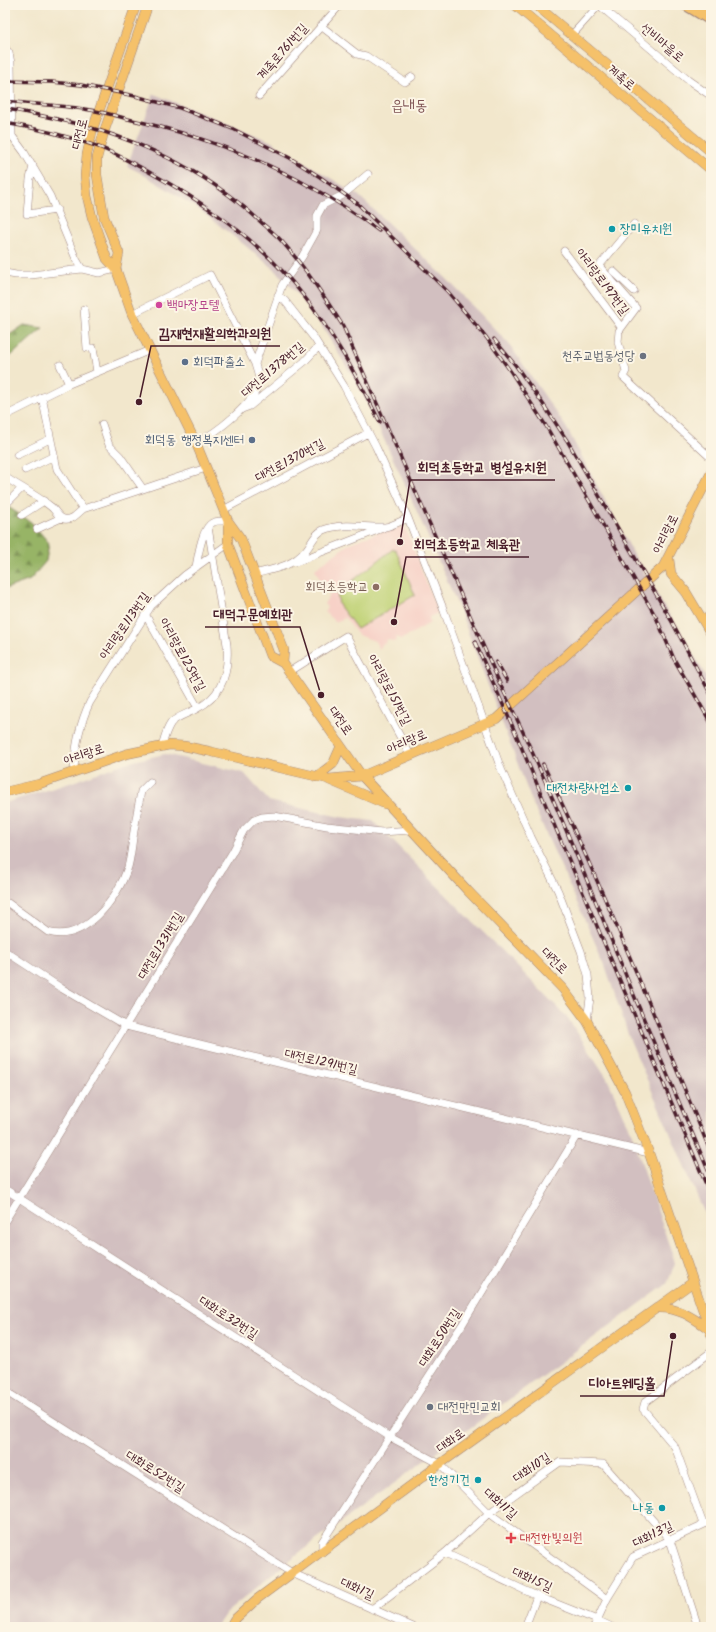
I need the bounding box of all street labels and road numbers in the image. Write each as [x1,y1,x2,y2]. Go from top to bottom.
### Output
street label: 선비마을로 [635,18,689,68]
street label: 계족로761번길 [252,19,314,85]
street label: 계족로 [602,60,640,96]
street label: 대전로 [66,116,94,152]
street label: 아리랑로197번길 [570,244,634,320]
street label: 대전로1378번길 [237,337,309,403]
street label: 대전로1370번길 [251,434,329,488]
street label: 아리랑로 [647,511,685,557]
street label: 아리랑로113번길 [94,588,156,664]
street label: 아리랑로125번길 [153,614,211,696]
street label: 아리랑로151번길 [361,651,417,729]
street label: 대전로 [322,702,358,740]
street label: 아리랑로 [384,724,430,760]
street label: 아리랑로 [61,739,107,771]
street label: 대전로1331번길 [133,908,189,984]
street label: 대전로 [535,942,573,980]
street label: 대전로1291번길 [282,1043,360,1081]
street label: 대화로32번길 [194,1291,262,1345]
street label: 대화로50번길 [413,1305,467,1371]
street label: 대화로 [432,1423,470,1459]
street label: 대화로52번길 [121,1445,189,1499]
street label: 대화10길 [509,1448,555,1488]
street label: 대화11길 [478,1483,522,1525]
street label: 대화13길 [629,1516,677,1554]
street label: 대화15길 [508,1562,556,1598]
street label: 대화1길 [337,1572,377,1606]

